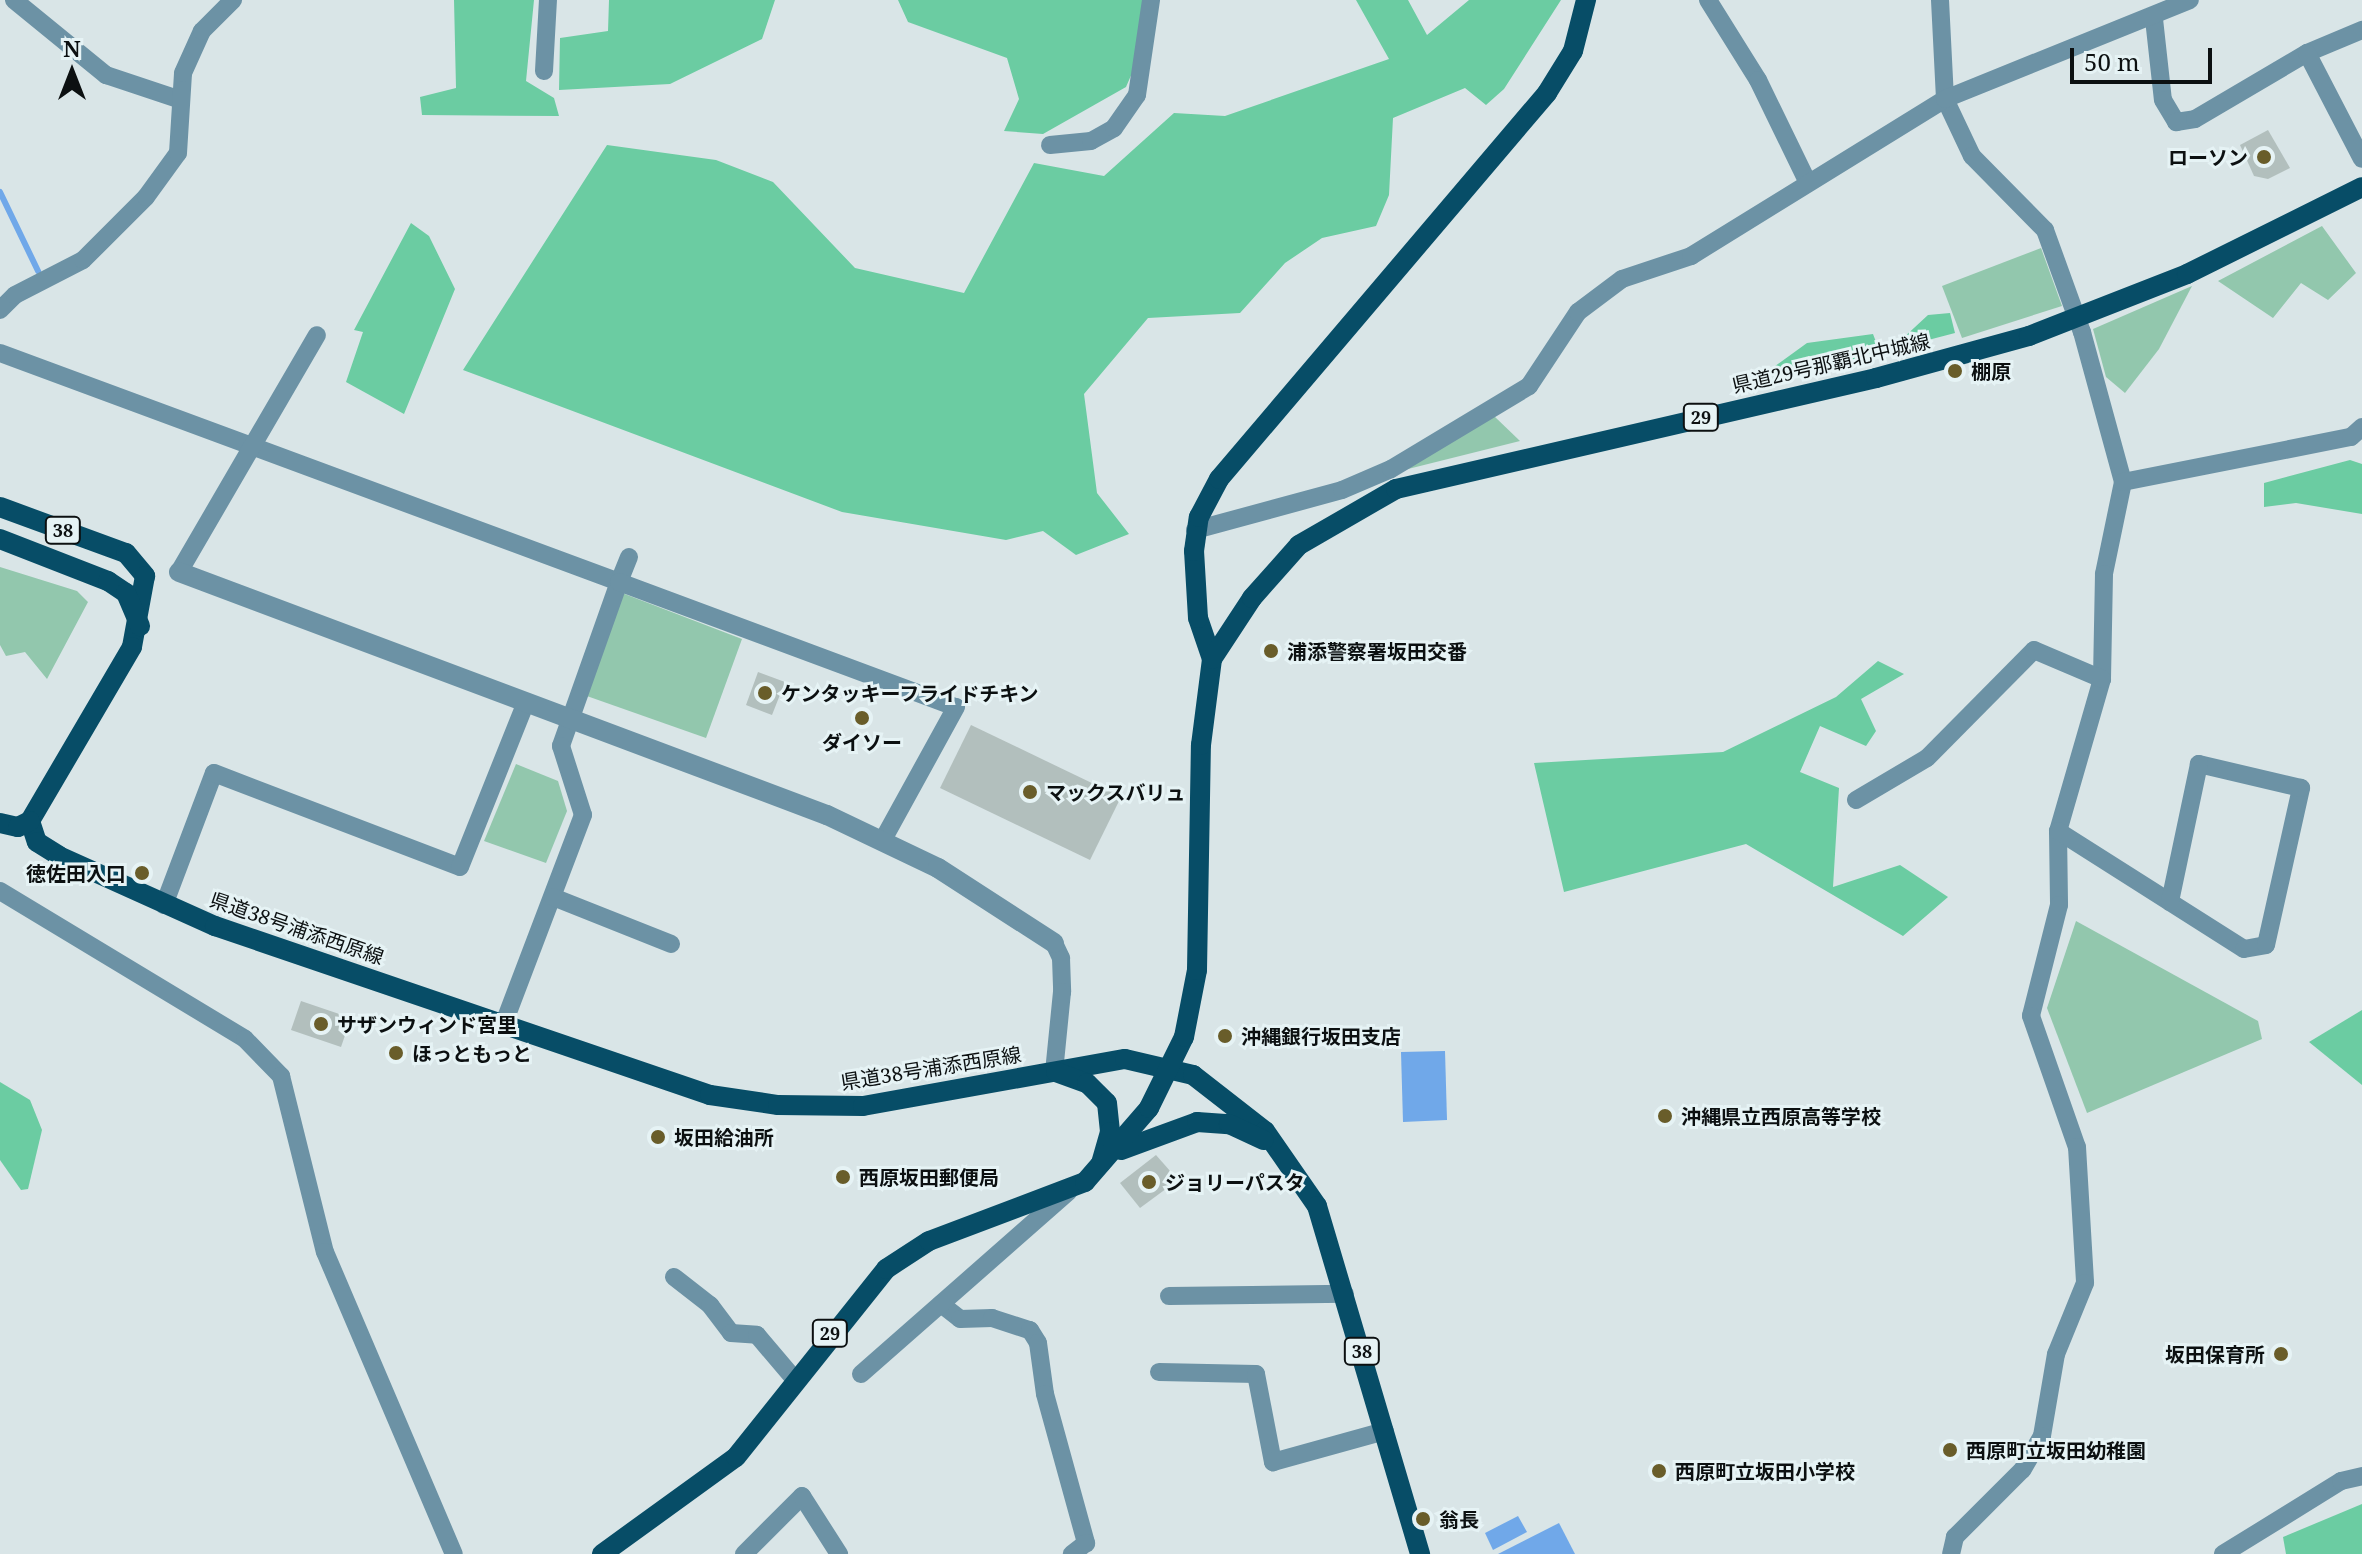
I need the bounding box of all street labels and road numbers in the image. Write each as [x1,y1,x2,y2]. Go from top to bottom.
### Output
street label: 県道29号那覇北中城線 [1730,329,1932,397]
road number: 29 [1681,403,1721,431]
road number: 38 [43,516,83,544]
street label: 県道38号浦添西原線 [207,887,387,969]
street label: 県道38号浦添西原線 [839,1042,1023,1094]
road number: 29 [810,1319,850,1347]
road number: 38 [1342,1337,1382,1365]

